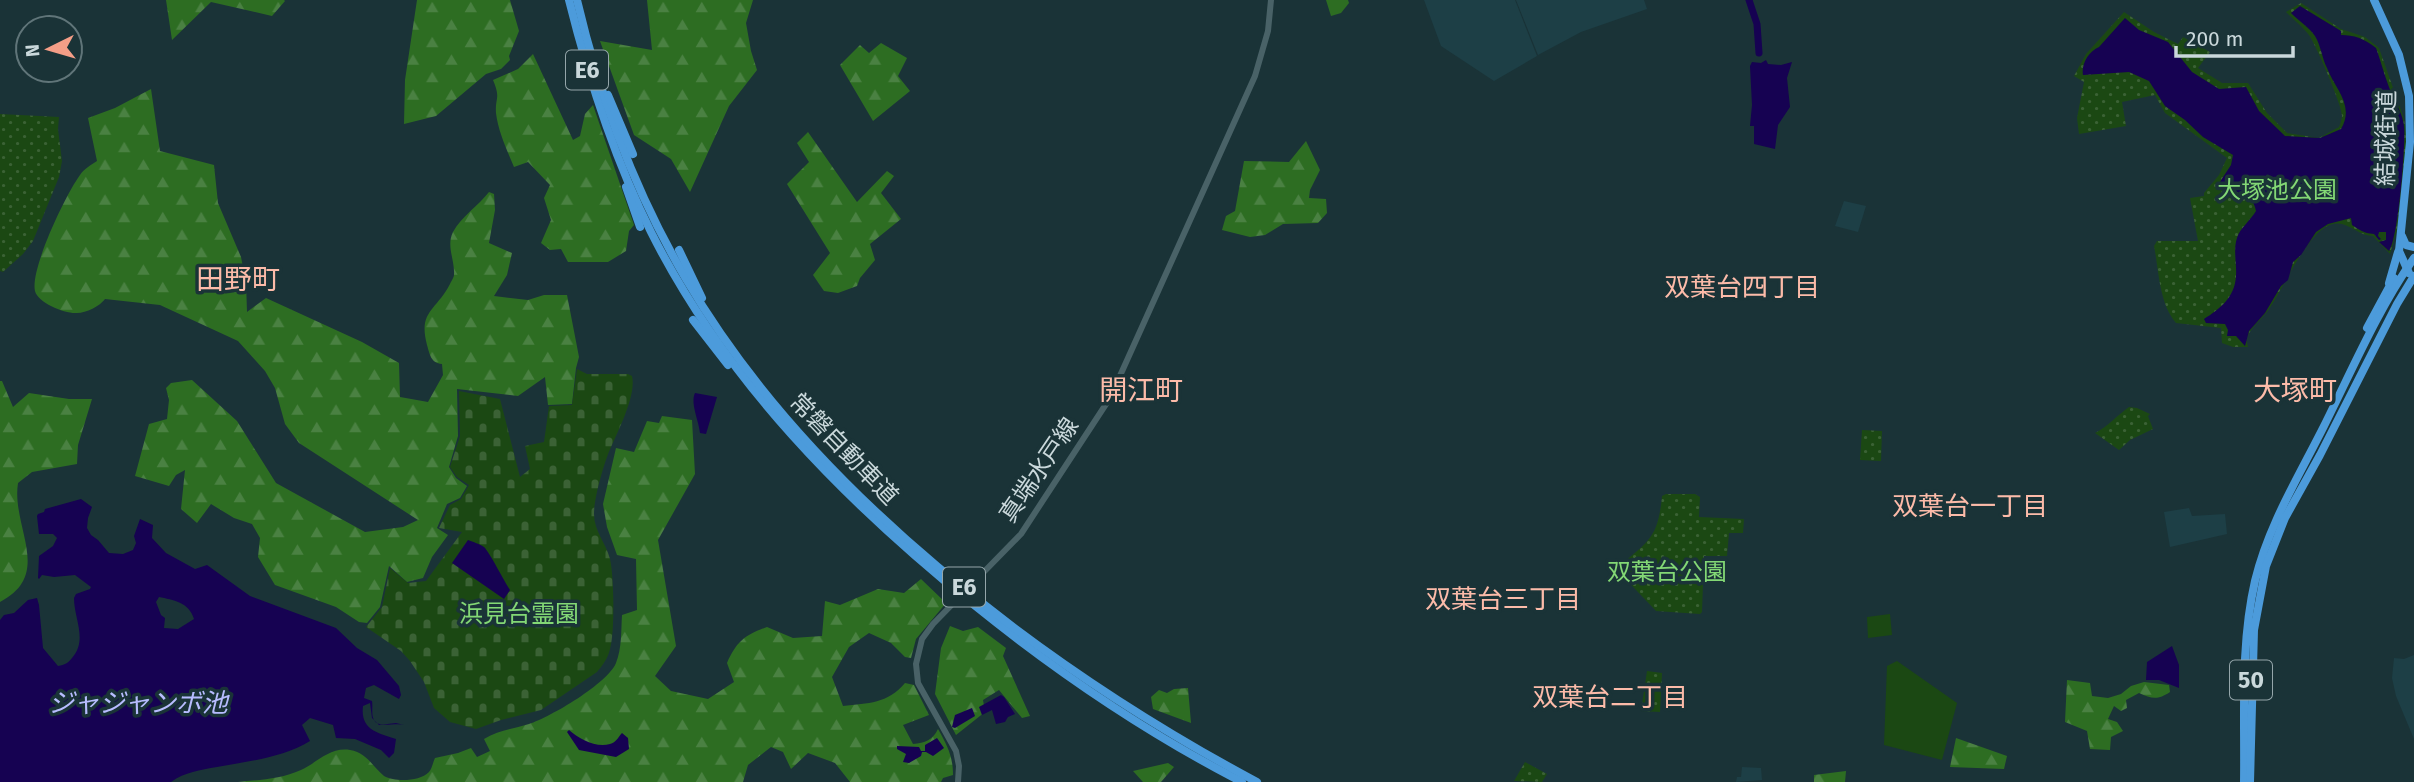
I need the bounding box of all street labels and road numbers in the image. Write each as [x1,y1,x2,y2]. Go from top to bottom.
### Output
road number: E6 [566,50,608,90]
street label: 結城街道 [2371,90,2401,186]
street label: 常磐自動車道 [784,387,904,511]
street label: 真端水戸線 [994,412,1084,528]
road number: E6 [943,568,985,607]
road number: 50 [2230,660,2272,700]

